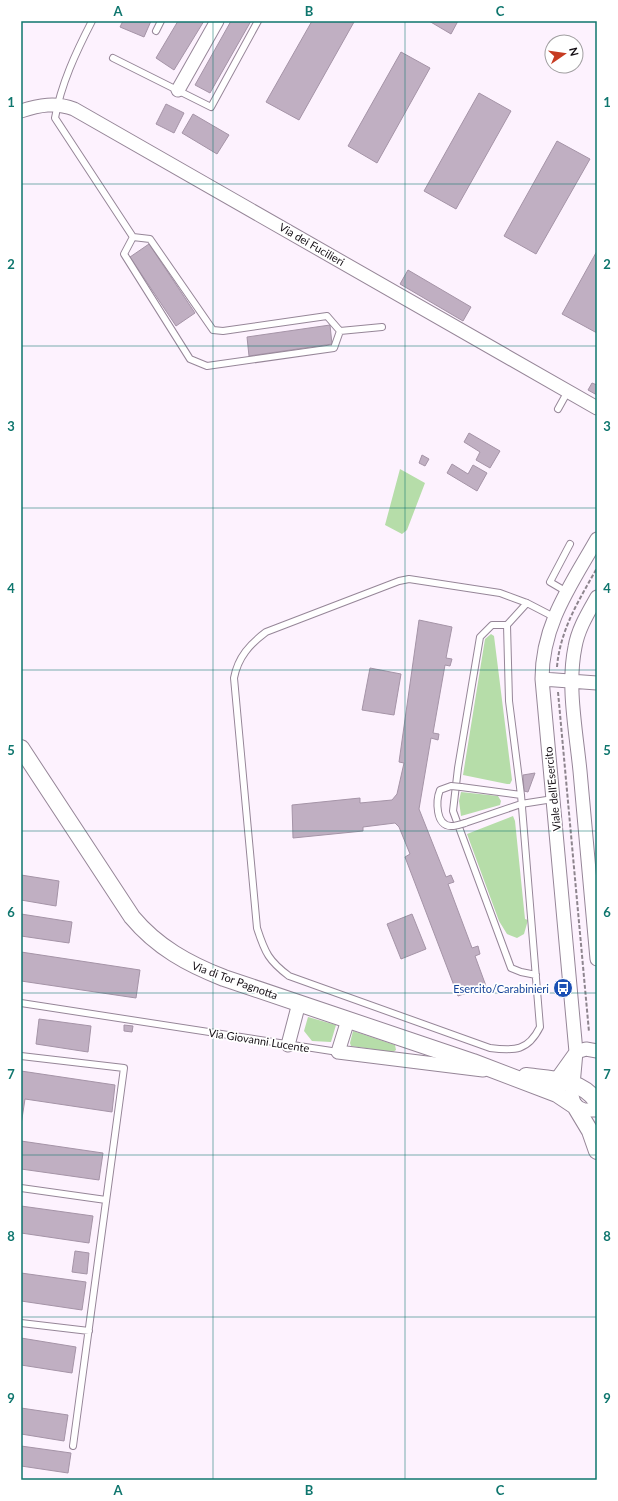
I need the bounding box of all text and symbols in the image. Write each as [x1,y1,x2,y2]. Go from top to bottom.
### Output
text: A [112,3,123,19]
text: B [305,3,314,19]
text: C [496,3,505,19]
north arrow [544,34,584,74]
text: N [567,46,582,57]
text: 1 [7,94,15,110]
text: 1 [603,94,611,110]
street label: Via dei Fucilieri [277,220,347,268]
text: 2 [7,256,15,272]
text: 2 [603,256,611,272]
text: 3 [7,418,15,434]
text: 3 [603,418,611,434]
text: 4 [7,580,15,596]
text: 4 [603,580,611,596]
text: 5 [7,742,15,758]
text: 5 [603,742,611,758]
street label: Viale dell'Esercito [541,746,563,832]
text: 6 [7,904,15,920]
text: 6 [603,904,611,920]
street label: Via di Tor Pagnotta [190,958,280,1002]
bus stop icon: Esercito/Carabinieri [552,977,574,999]
place label: Esercito/Carabinieri [453,982,549,995]
street label: Via Giovanni Lucente [208,1026,311,1054]
text: 7 [7,1066,15,1082]
text: 7 [603,1066,611,1082]
text: 8 [7,1228,15,1244]
text: 8 [603,1228,611,1244]
text: 9 [7,1390,15,1406]
text: 9 [603,1390,611,1406]
text: A [112,1482,123,1498]
text: B [305,1482,314,1498]
text: C [496,1482,505,1498]

